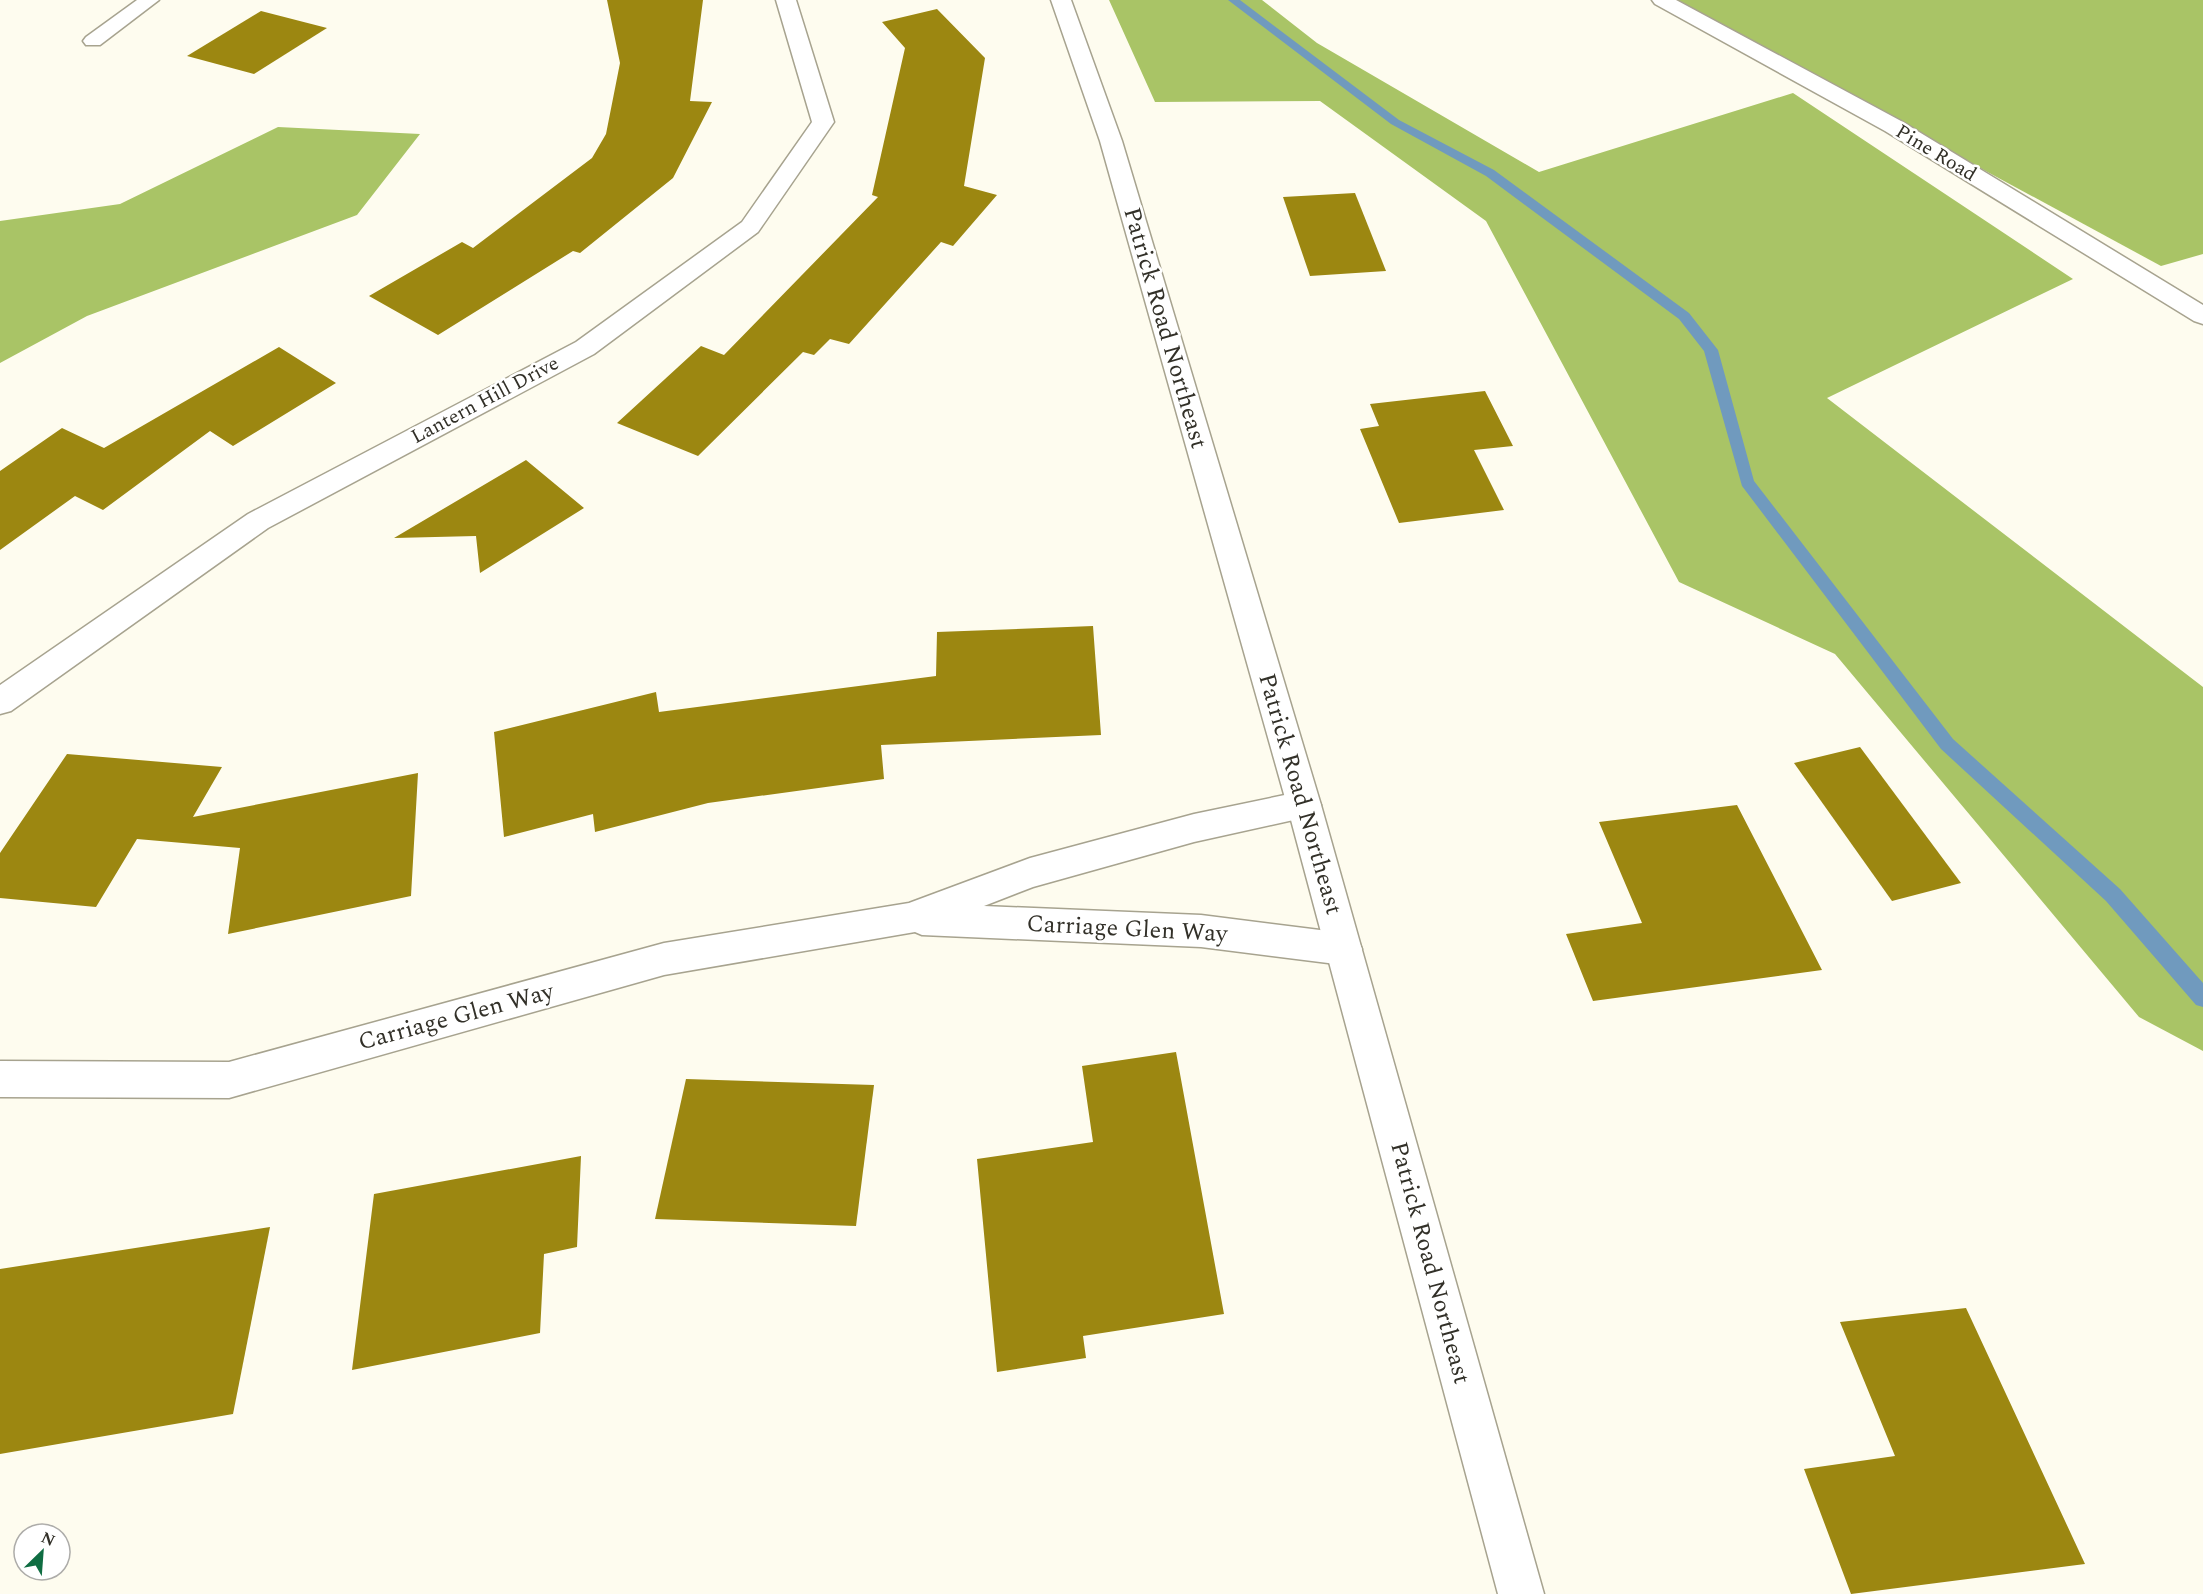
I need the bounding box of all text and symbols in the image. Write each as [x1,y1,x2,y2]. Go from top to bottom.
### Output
street label: Pine Road [1890,117,1982,189]
street label: Patrick Road Northeast [1113,203,1217,453]
street label: Lantern Hill Drive [406,348,564,452]
street label: Patrick Road Northeast [1248,669,1352,919]
street label: Carriage Glen Way [1026,906,1230,952]
street label: Carriage Glen Way [354,973,559,1060]
street label: Patrick Road Northeast [1380,1138,1480,1388]
north arrow [12,1522,72,1582]
text: N [37,1526,59,1553]

